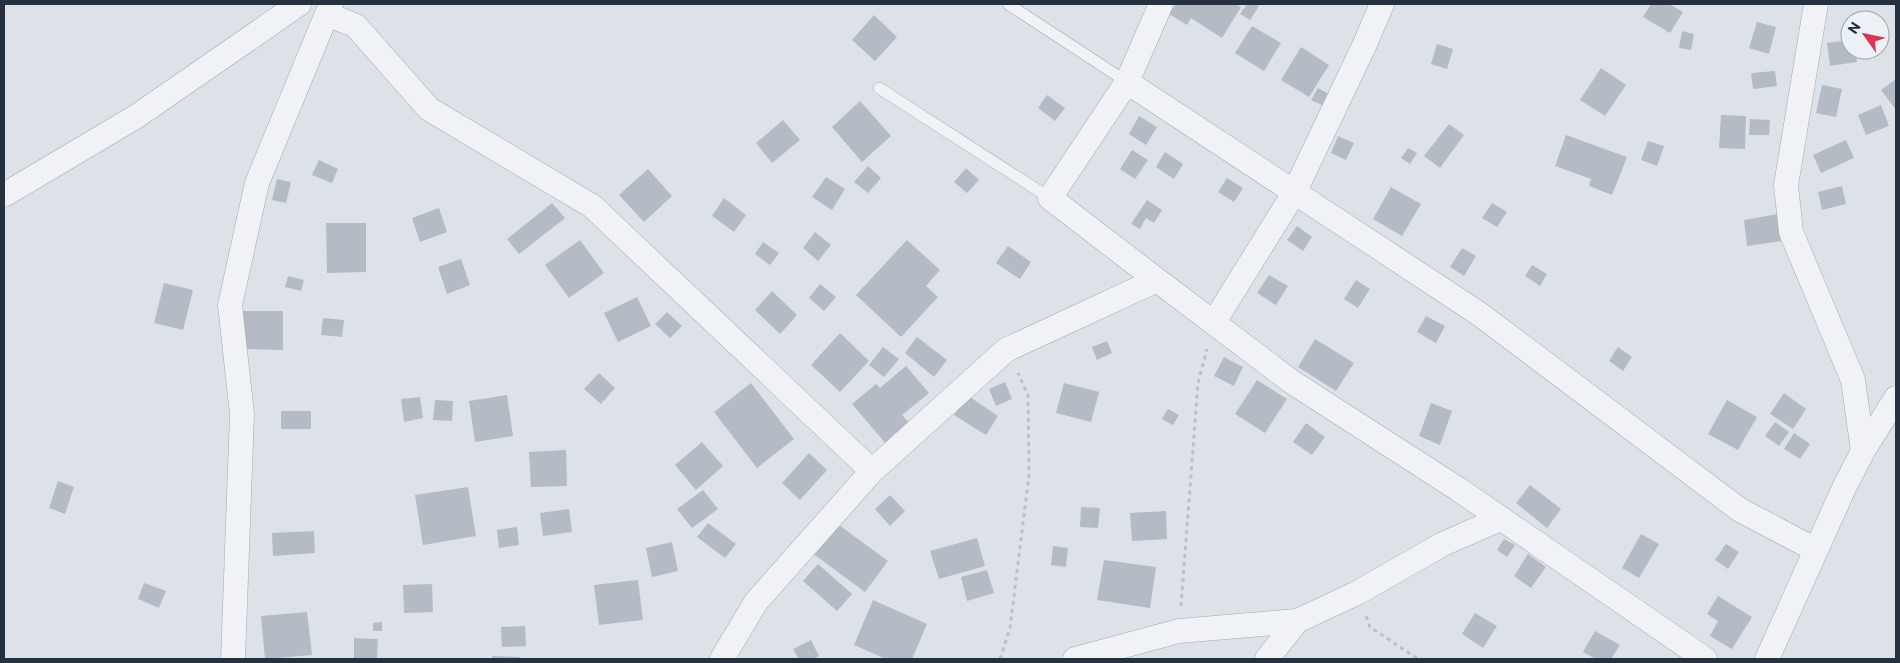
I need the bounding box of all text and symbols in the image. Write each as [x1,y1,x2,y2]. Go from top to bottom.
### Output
north arrow [1840,10,1890,60]
text: N [1844,19,1864,37]

